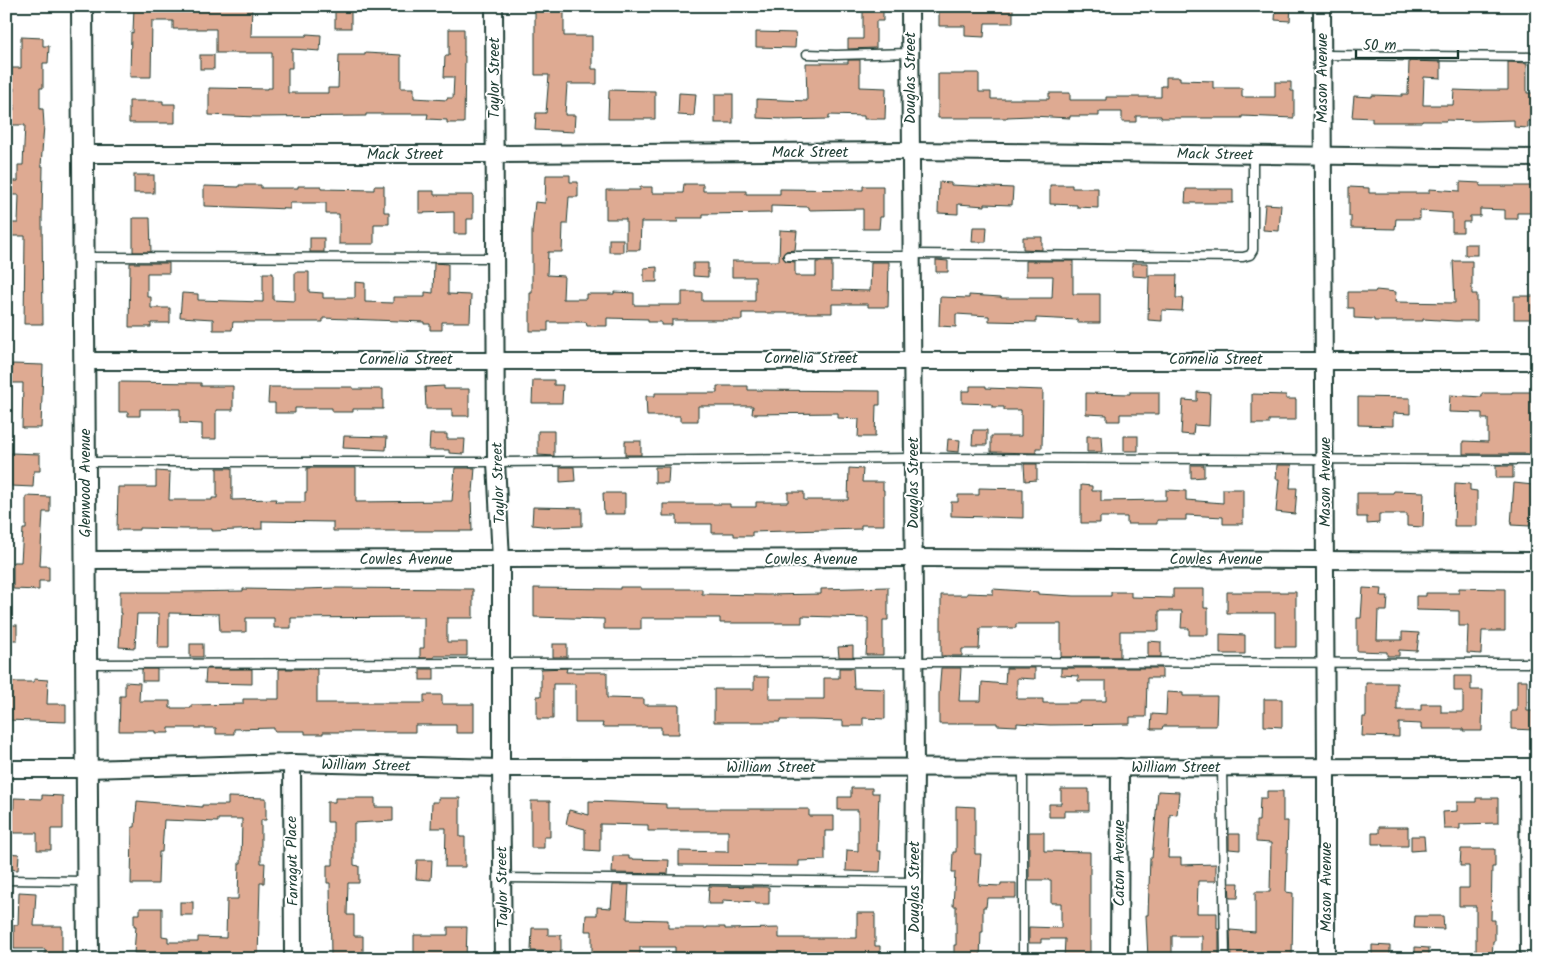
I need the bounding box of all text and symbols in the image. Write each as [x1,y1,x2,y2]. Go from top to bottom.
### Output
scale bar [1356,28,1458,60]
street label: Douglas Street [899,32,923,124]
street label: Mason Avenue [1311,33,1335,123]
text: 50 m [1363,34,1397,58]
street label: Taylor Street [483,37,507,119]
street label: Mack Street [772,141,849,165]
street label: Mack Street [1176,142,1254,168]
street label: Mack Street [367,143,444,167]
street label: Cornelia Street [764,347,858,371]
street label: Cornelia Street [359,348,453,372]
street label: Cornelia Street [1169,348,1263,372]
street label: Glenwood Avenue [74,428,98,537]
street label: Douglas Street [902,437,926,529]
street label: Mason Avenue [1314,437,1338,527]
street label: Taylor Street [486,442,512,524]
street label: Cowles Avenue [360,548,453,572]
street label: Cowles Avenue [765,548,858,572]
street label: Cowles Avenue [1170,548,1263,572]
street label: William Street [321,753,411,779]
street label: William Street [726,756,816,780]
street label: William Street [1131,756,1221,780]
street label: Farragut Place [280,815,306,906]
street label: Caton Avenue [1108,819,1132,906]
street label: Douglas Street [903,841,927,933]
street label: Mason Avenue [1315,842,1339,932]
street label: Taylor Street [490,846,516,928]

